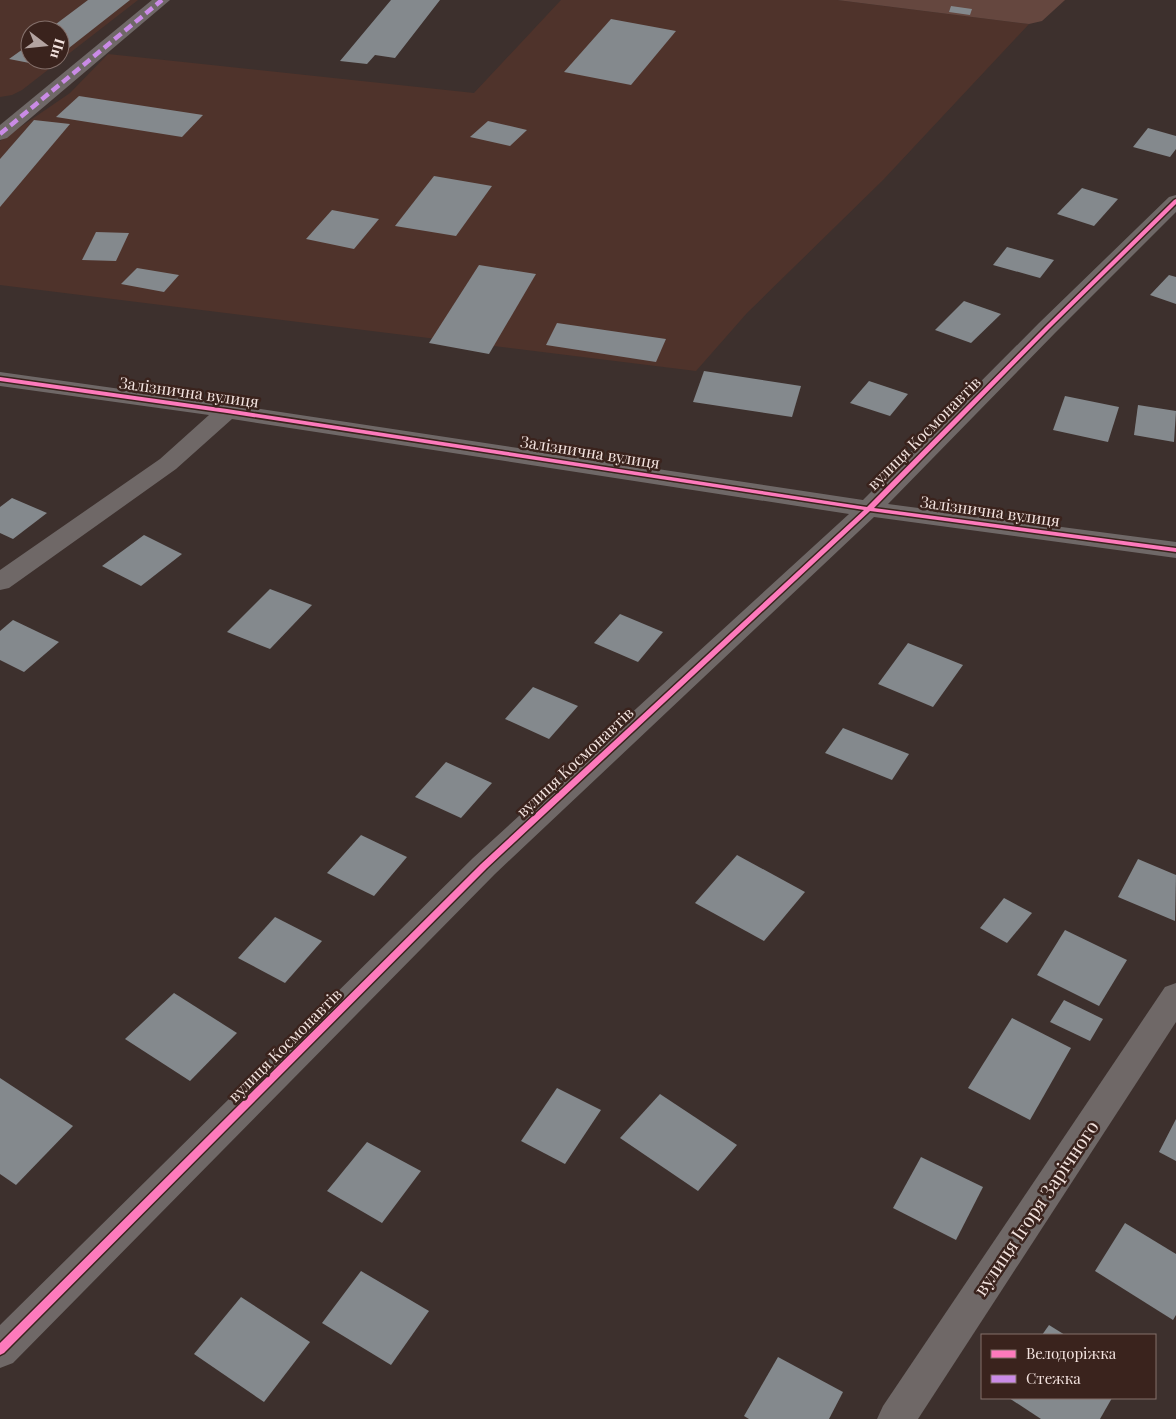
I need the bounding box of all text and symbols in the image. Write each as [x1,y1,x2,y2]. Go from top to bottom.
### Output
north arrow [20,20,70,70]
text: Пн [46,36,70,61]
street label: Залізнична вулиця [118,371,261,412]
street label: вулиця Космонавтів [862,371,985,494]
street label: Залізнична вулиця [519,430,662,473]
street label: Залізнична вулиця [919,490,1062,531]
street label: вулиця Космонавтів [512,702,638,821]
street label: вулиця Космонавтів [223,983,346,1106]
street label: вулиця Ігоря Зарічного [967,1115,1104,1300]
legend [981,1334,1156,1399]
text: Велодоріжка [1026,1343,1117,1363]
text: Стежка [1026,1368,1081,1388]

